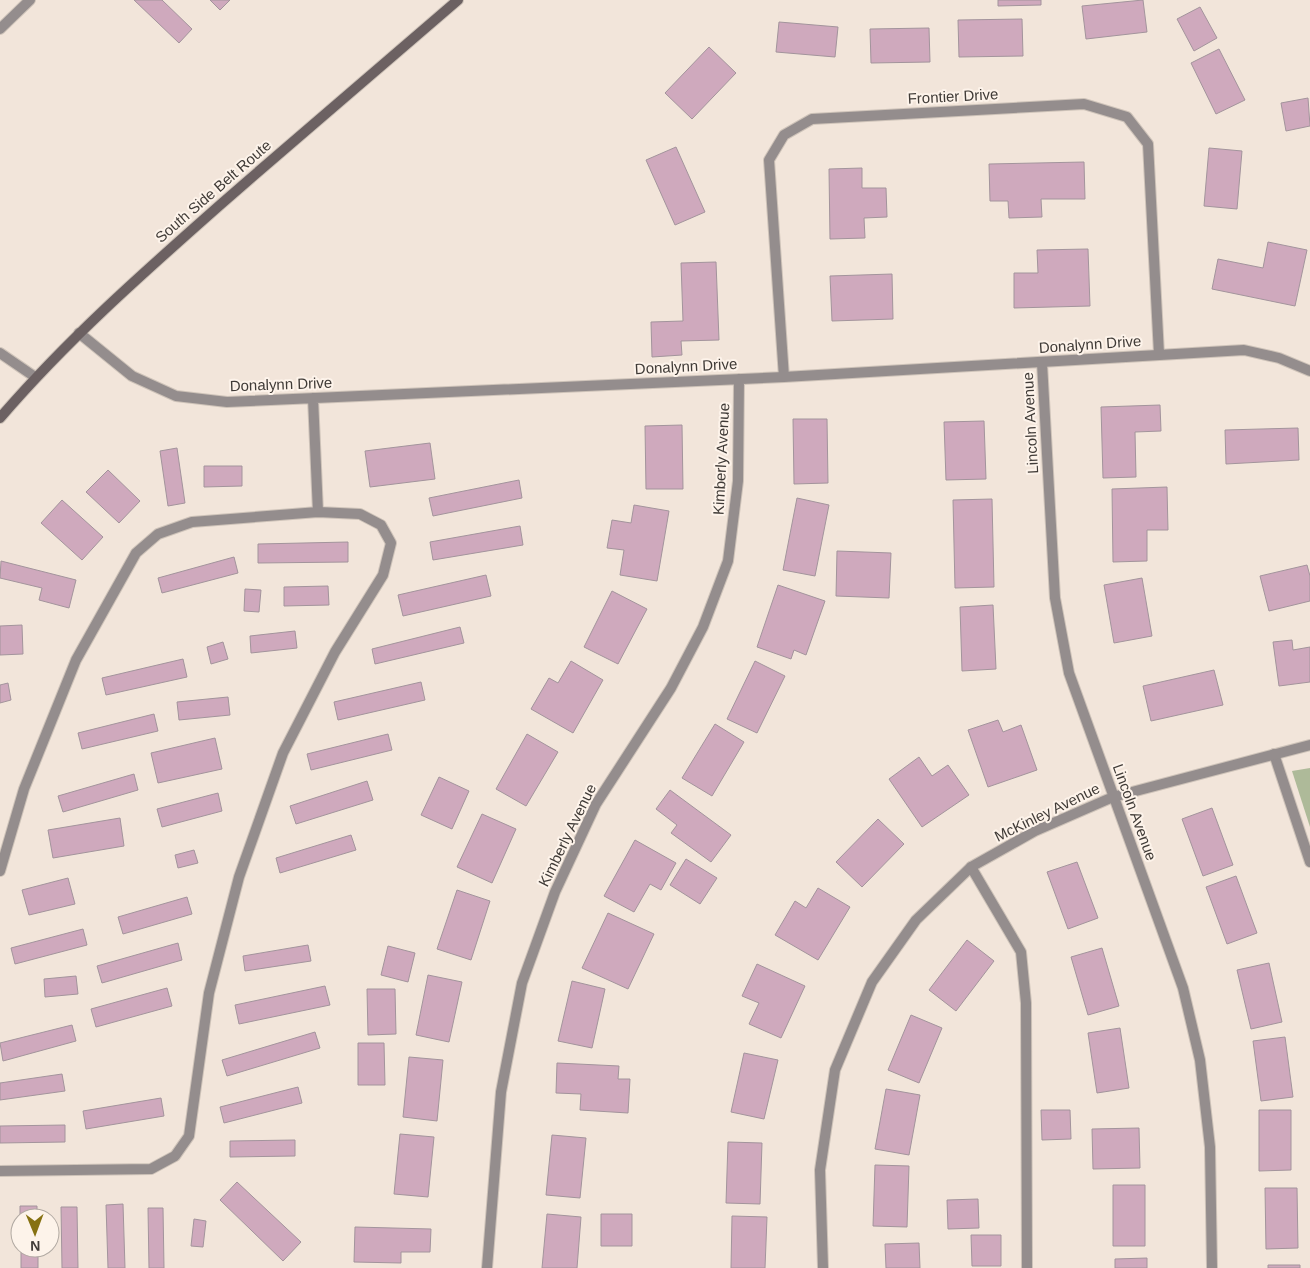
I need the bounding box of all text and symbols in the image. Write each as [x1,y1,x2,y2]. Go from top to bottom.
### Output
street label: Frontier Drive [907,85,999,107]
street label: South Side Belt Route [152,136,274,246]
street label: Donalynn Drive [1038,332,1142,356]
street label: Donalynn Drive [634,355,738,377]
street label: Lincoln Avenue [1019,372,1041,474]
street label: Donalynn Drive [229,374,333,394]
street label: Kimberly Avenue [710,402,732,516]
street label: Lincoln Avenue [1110,761,1160,863]
street label: McKinley Avenue [992,779,1102,845]
street label: Kimberly Avenue [535,781,599,889]
north arrow [10,1208,60,1258]
text: N [30,1238,40,1254]

